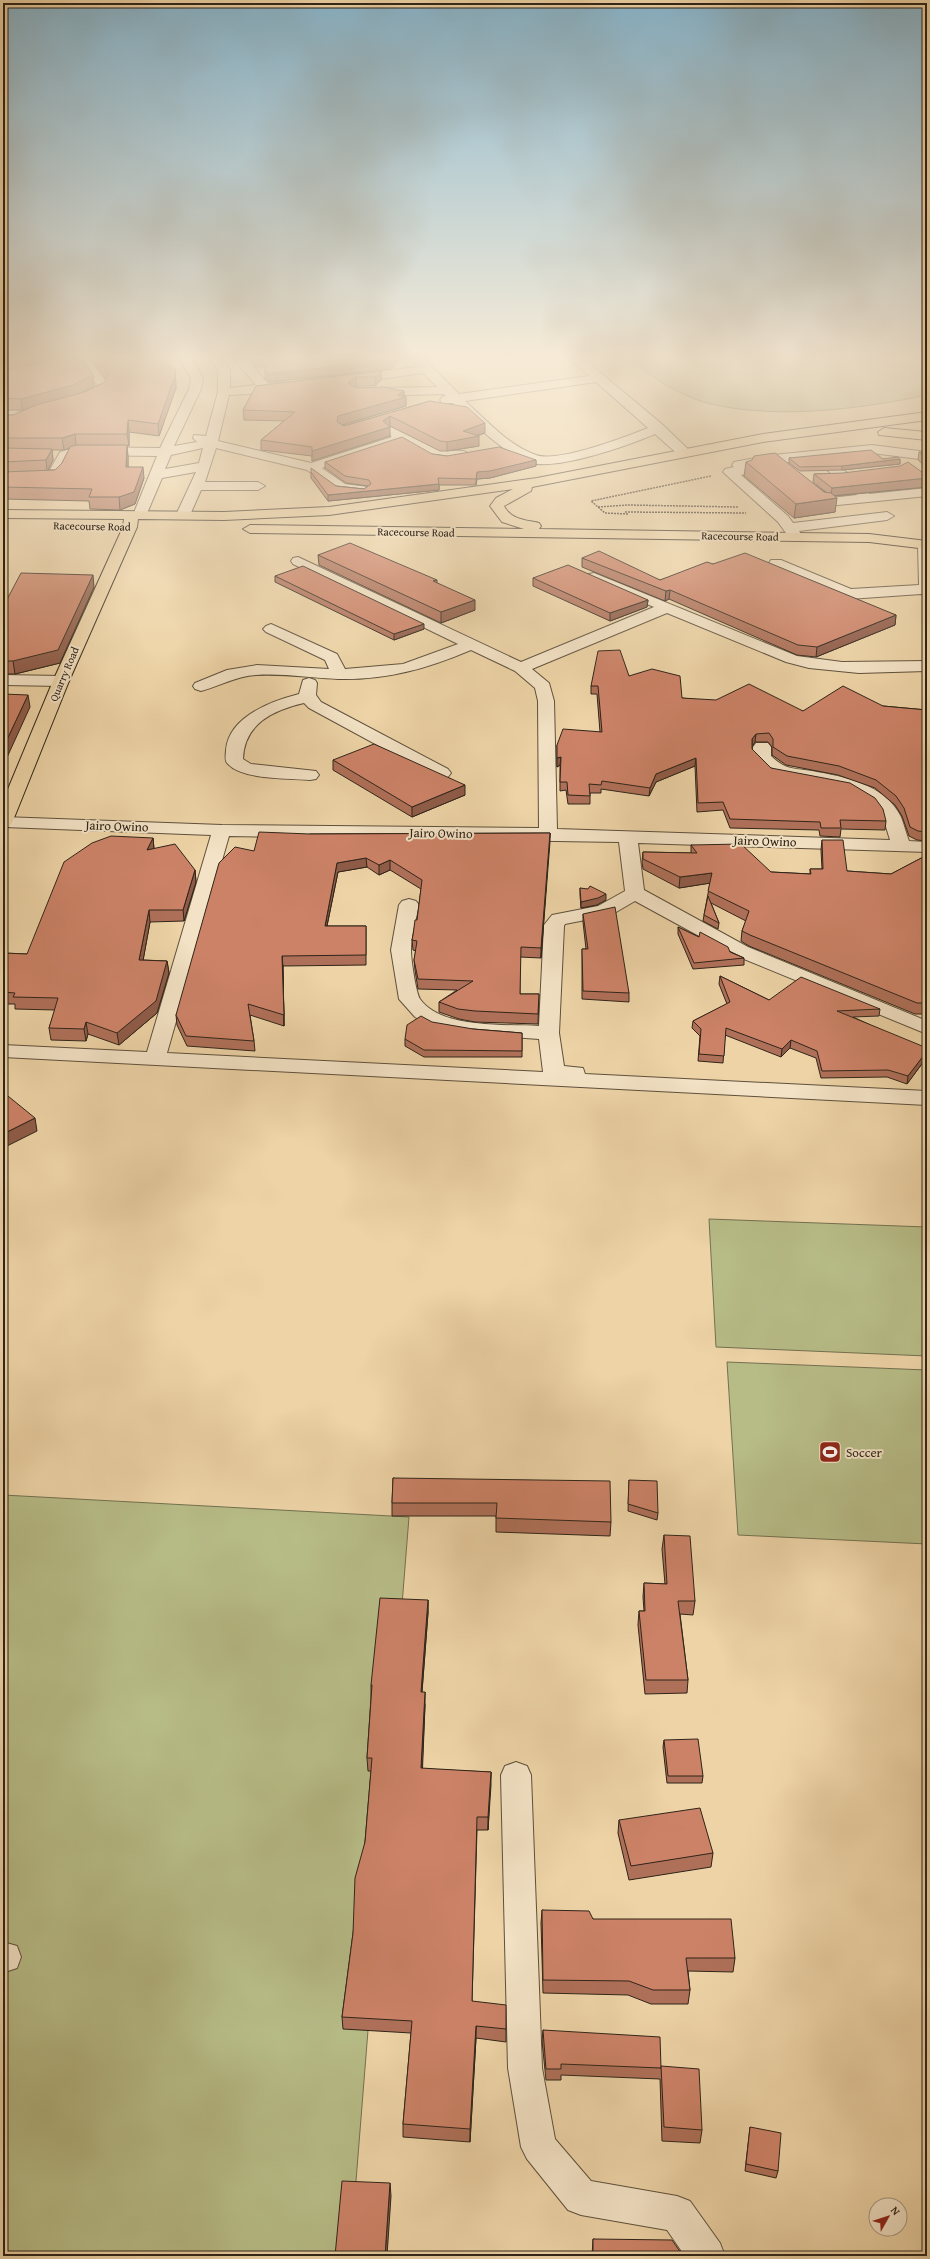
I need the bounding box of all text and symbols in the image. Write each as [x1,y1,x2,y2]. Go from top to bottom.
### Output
street label: Racecourse Road [53,517,131,535]
street label: Racecourse Road [377,523,455,541]
street label: Racecourse Road [701,527,779,545]
street label: Quarry Road [45,644,83,704]
street label: Jairo Owino [83,815,149,837]
street label: Jairo Owino [407,823,473,843]
street label: Jairo Owino [731,830,797,852]
sports icon: Soccer [817,1439,843,1465]
place label: Soccer [846,1443,883,1462]
north arrow [868,2197,908,2237]
text: N [887,2203,905,2219]

